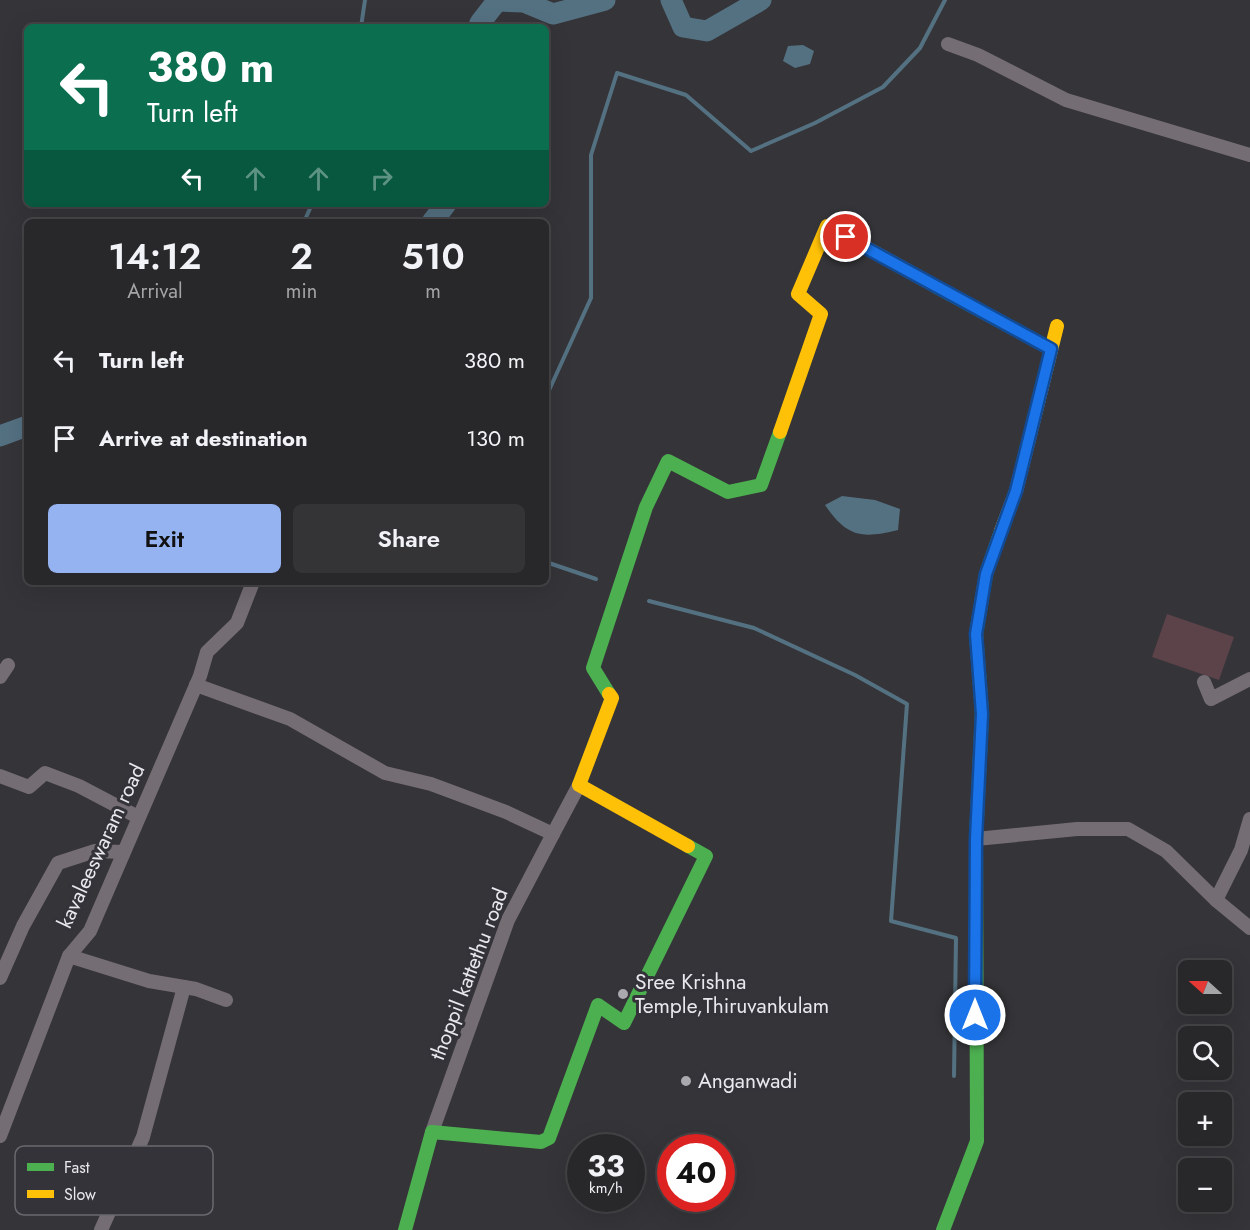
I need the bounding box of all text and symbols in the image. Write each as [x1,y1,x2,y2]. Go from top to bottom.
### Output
text: 380 m [147,37,274,98]
icon: left [48,48,126,126]
text: Turn left [147,93,237,132]
icon: left [176,162,209,195]
icon: ahead [239,162,272,195]
icon: ahead [302,162,335,195]
icon: right [365,162,398,195]
pin [820,211,871,262]
icon: arrive [829,220,862,253]
text: 14:12 [108,230,202,282]
text: 2 [290,230,313,282]
text: 510 [401,230,465,282]
text: Arrival [127,277,182,306]
text: min [286,277,317,306]
text: m [425,277,441,306]
icon: left [48,344,81,377]
text: Turn left [99,344,184,376]
text: 380 m [464,344,525,376]
icon: arrive [48,422,81,455]
text: Arrive at destination [99,422,308,454]
text: 130 m [466,422,525,454]
button: Exit [48,504,281,573]
button: Share [293,504,525,573]
street label: kavaleeswaram road [50,759,152,933]
street label: thoppil kattethu road [422,884,516,1064]
north arrow [1178,960,1232,1014]
map controls [1178,960,1232,1212]
place label: Sree Krishna Temple,Thiruvankulam [635,967,829,1021]
position arrow [943,983,1007,1047]
marker: Sree Krishna Temple,Thiruvankulam [616,987,630,1001]
button: search [1178,1026,1232,1080]
place label: Anganwadi [698,1066,798,1096]
marker: Anganwadi [679,1074,693,1088]
button: + [1178,1092,1232,1146]
speed limit sign: 40 [657,1134,735,1212]
text: 33 [587,1144,625,1187]
legend [15,1146,213,1215]
text: Fast [64,1156,90,1179]
button: − [1178,1158,1232,1212]
text: km/h [589,1177,623,1199]
text: Slow [64,1183,96,1206]

